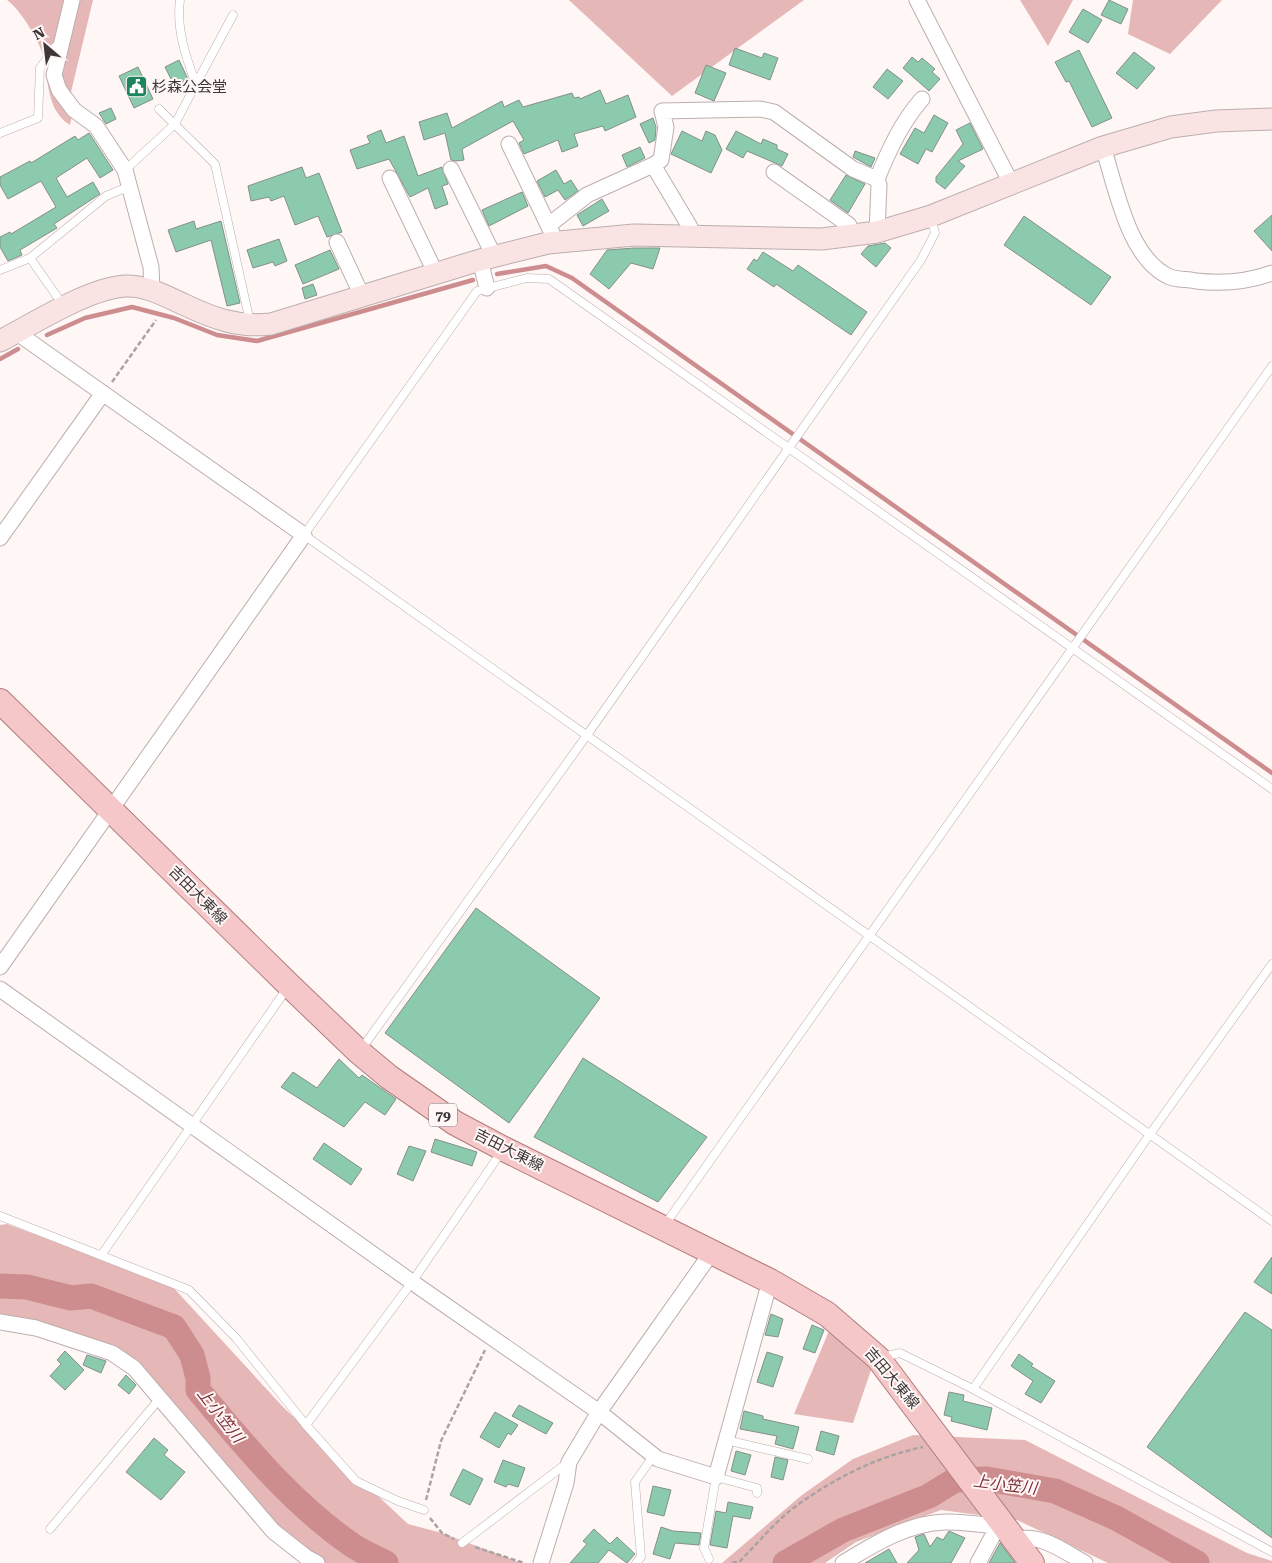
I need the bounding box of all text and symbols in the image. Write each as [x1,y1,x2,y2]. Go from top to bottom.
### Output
north arrow [20,20,70,70]
text: N [30,24,48,43]
public building icon: 杉森公会堂 [124,75,148,99]
place label: 杉森公会堂 [152,78,227,96]
street label: 吉田大東線 [165,862,231,928]
road number: 79 [429,1104,457,1126]
street label: 吉田大東線 [471,1125,547,1175]
street label: 吉田大東線 [861,1343,923,1413]
water label: 上小笠川 [193,1384,249,1448]
water label: 上小笠川 [972,1471,1040,1498]

